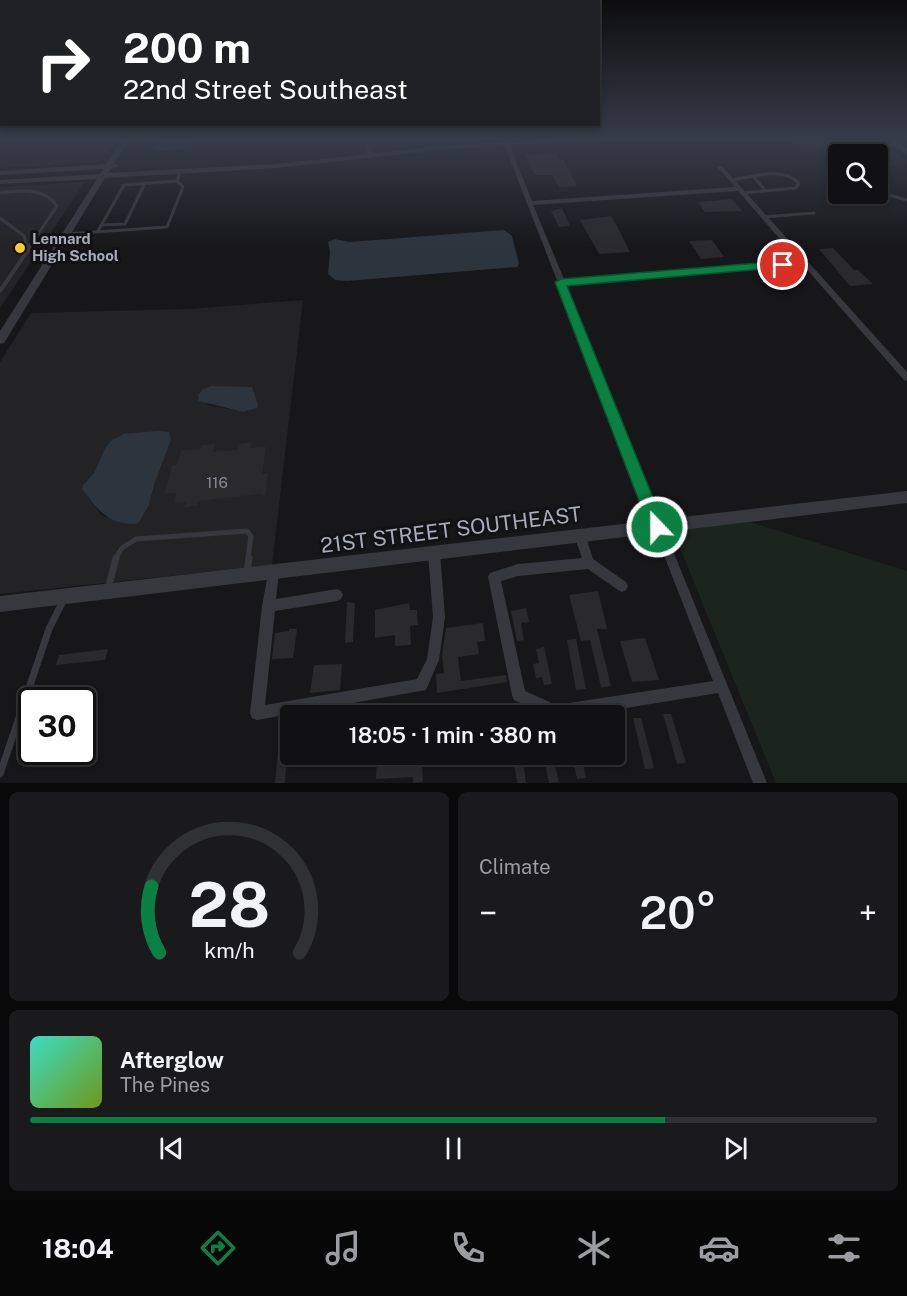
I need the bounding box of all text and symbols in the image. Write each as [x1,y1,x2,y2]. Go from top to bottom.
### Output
text: 200 m [123,23,251,72]
icon: right [24,24,102,102]
text: 22nd Street Southeast [123,73,408,105]
map controls [828,144,888,204]
button: search [828,144,888,204]
place label: Lennard High School [32,230,119,264]
pin [757,239,808,290]
marker: Lennard High School [13,241,27,255]
icon: arrive [766,248,799,281]
house number: 116 [206,474,228,491]
position arrow [625,495,689,559]
street label: 21ST STREET SOUTHEAST [319,501,583,558]
speed limit sign: 30 [18,687,96,765]
text: 18:05 · 1 min · 380 m [348,722,557,748]
text: Climate [479,855,551,879]
text: 28 [188,868,270,941]
text: 20° [639,886,717,939]
text: − [479,894,497,932]
text: + [859,894,877,932]
text: km/h [204,939,254,964]
text: Afterglow [120,1047,224,1073]
text: The Pines [120,1073,210,1097]
icon: previous [155,1132,188,1165]
icon: pause [437,1132,470,1165]
icon: next [719,1132,752,1165]
icon: directions [197,1227,239,1269]
icon: music [322,1227,364,1269]
icon: phone [447,1227,489,1269]
icon: climate [573,1227,615,1269]
icon: car [698,1227,740,1269]
icon: filters [823,1227,865,1269]
text: 18:04 [42,1232,114,1264]

